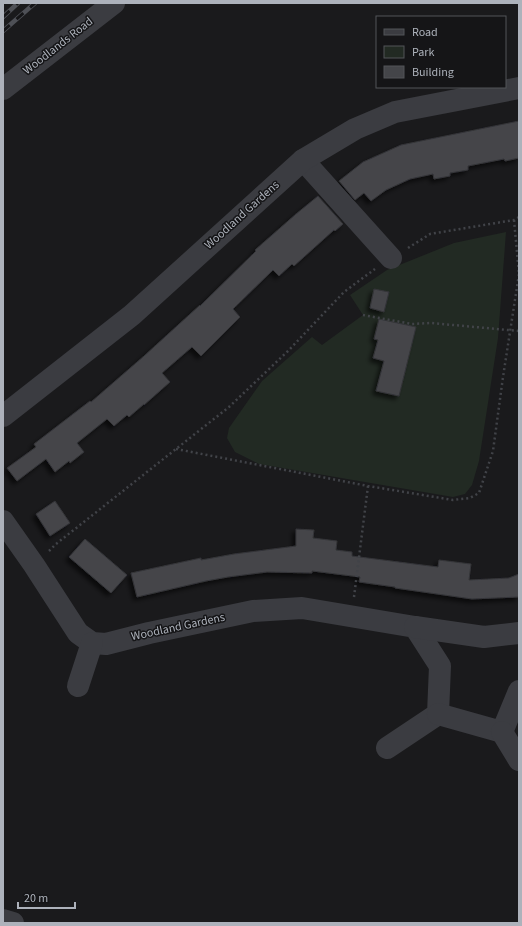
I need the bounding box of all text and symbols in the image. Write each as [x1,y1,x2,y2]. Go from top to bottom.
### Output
street label: Woodlands Road [19,13,97,79]
legend [376,16,506,88]
text: Road [412,24,438,41]
text: Park [412,44,434,61]
text: Building [412,64,454,81]
street label: Woodland Gardens [201,177,283,253]
street label: Woodland Gardens [130,609,226,645]
scale bar [18,884,75,910]
text: 20 m [24,890,48,907]

